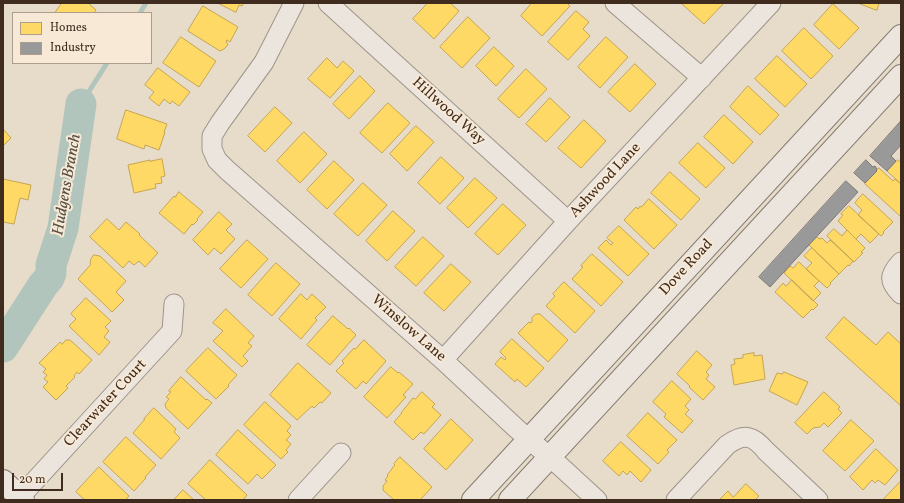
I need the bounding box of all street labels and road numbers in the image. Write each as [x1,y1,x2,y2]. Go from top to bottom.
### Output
street label: Hillwood Way [407,74,489,150]
street label: Ashwood Lane [567,140,645,222]
street label: Dove Road [656,236,718,300]
street label: Winslow Lane [367,292,449,366]
street label: Clearwater Court [61,356,151,452]

